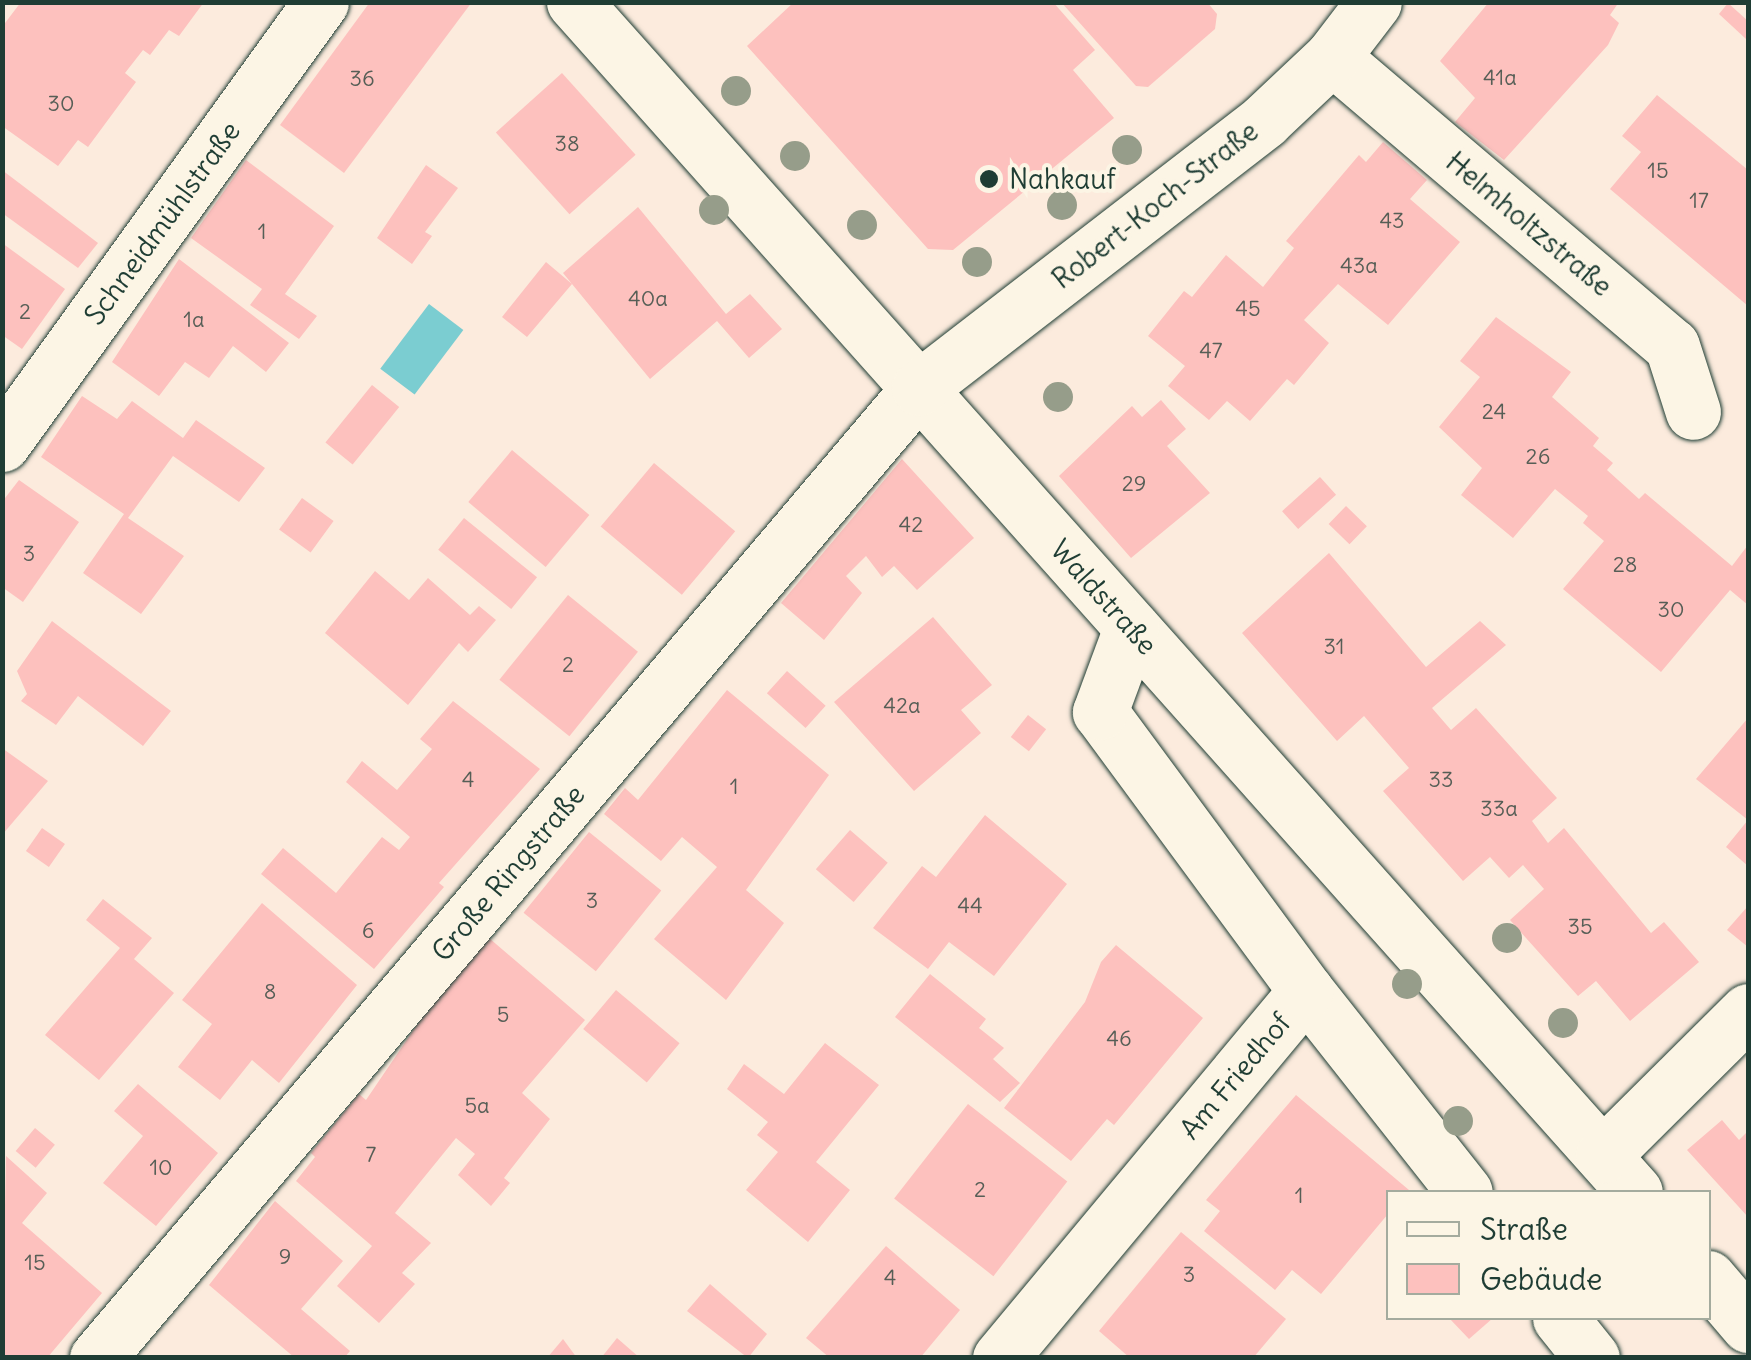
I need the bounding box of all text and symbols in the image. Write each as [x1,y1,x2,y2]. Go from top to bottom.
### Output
house number: 41a [1483,65,1517,91]
house number: 36 [349,66,375,92]
house number: 30 [48,91,74,117]
street label: Robert-Koch-Straße [1045,114,1265,296]
street label: Schneidmühlstraße [77,115,247,331]
house number: 38 [554,131,580,157]
street label: Helmholtzstraße [1439,145,1619,303]
house number: 15 [1647,158,1669,184]
place label: Nahkauf [1009,162,1116,196]
marker: Nahkauf [978,168,1000,190]
house number: 17 [1689,188,1709,214]
house number: 43 [1379,208,1405,234]
house number: 1 [258,219,266,245]
house number: 43a [1340,253,1378,279]
house number: 40a [628,286,668,312]
house number: 45 [1235,296,1261,322]
house number: 2 [19,299,31,325]
house number: 1a [183,307,205,333]
house number: 47 [1199,338,1223,364]
house number: 24 [1482,399,1506,425]
house number: 26 [1526,444,1550,470]
house number: 29 [1122,471,1146,497]
house number: 42 [899,512,923,538]
street label: Waldstraße [1044,533,1164,661]
house number: 3 [23,541,35,567]
house number: 28 [1613,552,1637,578]
house number: 30 [1658,597,1684,623]
house number: 31 [1324,634,1344,660]
house number: 2 [562,652,574,678]
house number: 42a [883,693,921,719]
house number: 4 [462,767,474,793]
house number: 33 [1429,767,1453,793]
house number: 1 [730,774,738,800]
street label: Große Ringstraße [425,778,591,968]
house number: 33a [1480,796,1518,822]
house number: 3 [586,888,598,914]
house number: 44 [957,893,983,919]
house number: 35 [1567,914,1593,940]
house number: 6 [362,918,374,944]
house number: 8 [264,979,276,1005]
house number: 5 [497,1002,509,1028]
street label: Am Friedhof [1173,1006,1297,1146]
house number: 46 [1106,1026,1132,1052]
house number: 5a [464,1093,490,1119]
house number: 7 [366,1142,376,1168]
house number: 10 [149,1155,173,1181]
house number: 2 [974,1177,986,1203]
house number: 1 [1295,1183,1303,1209]
legend [1386,1190,1711,1320]
text: Straße [1480,1210,1568,1248]
house number: 9 [279,1244,291,1270]
house number: 15 [24,1250,46,1276]
text: Gebäude [1480,1260,1602,1298]
house number: 3 [1183,1262,1195,1288]
house number: 4 [884,1265,896,1291]

